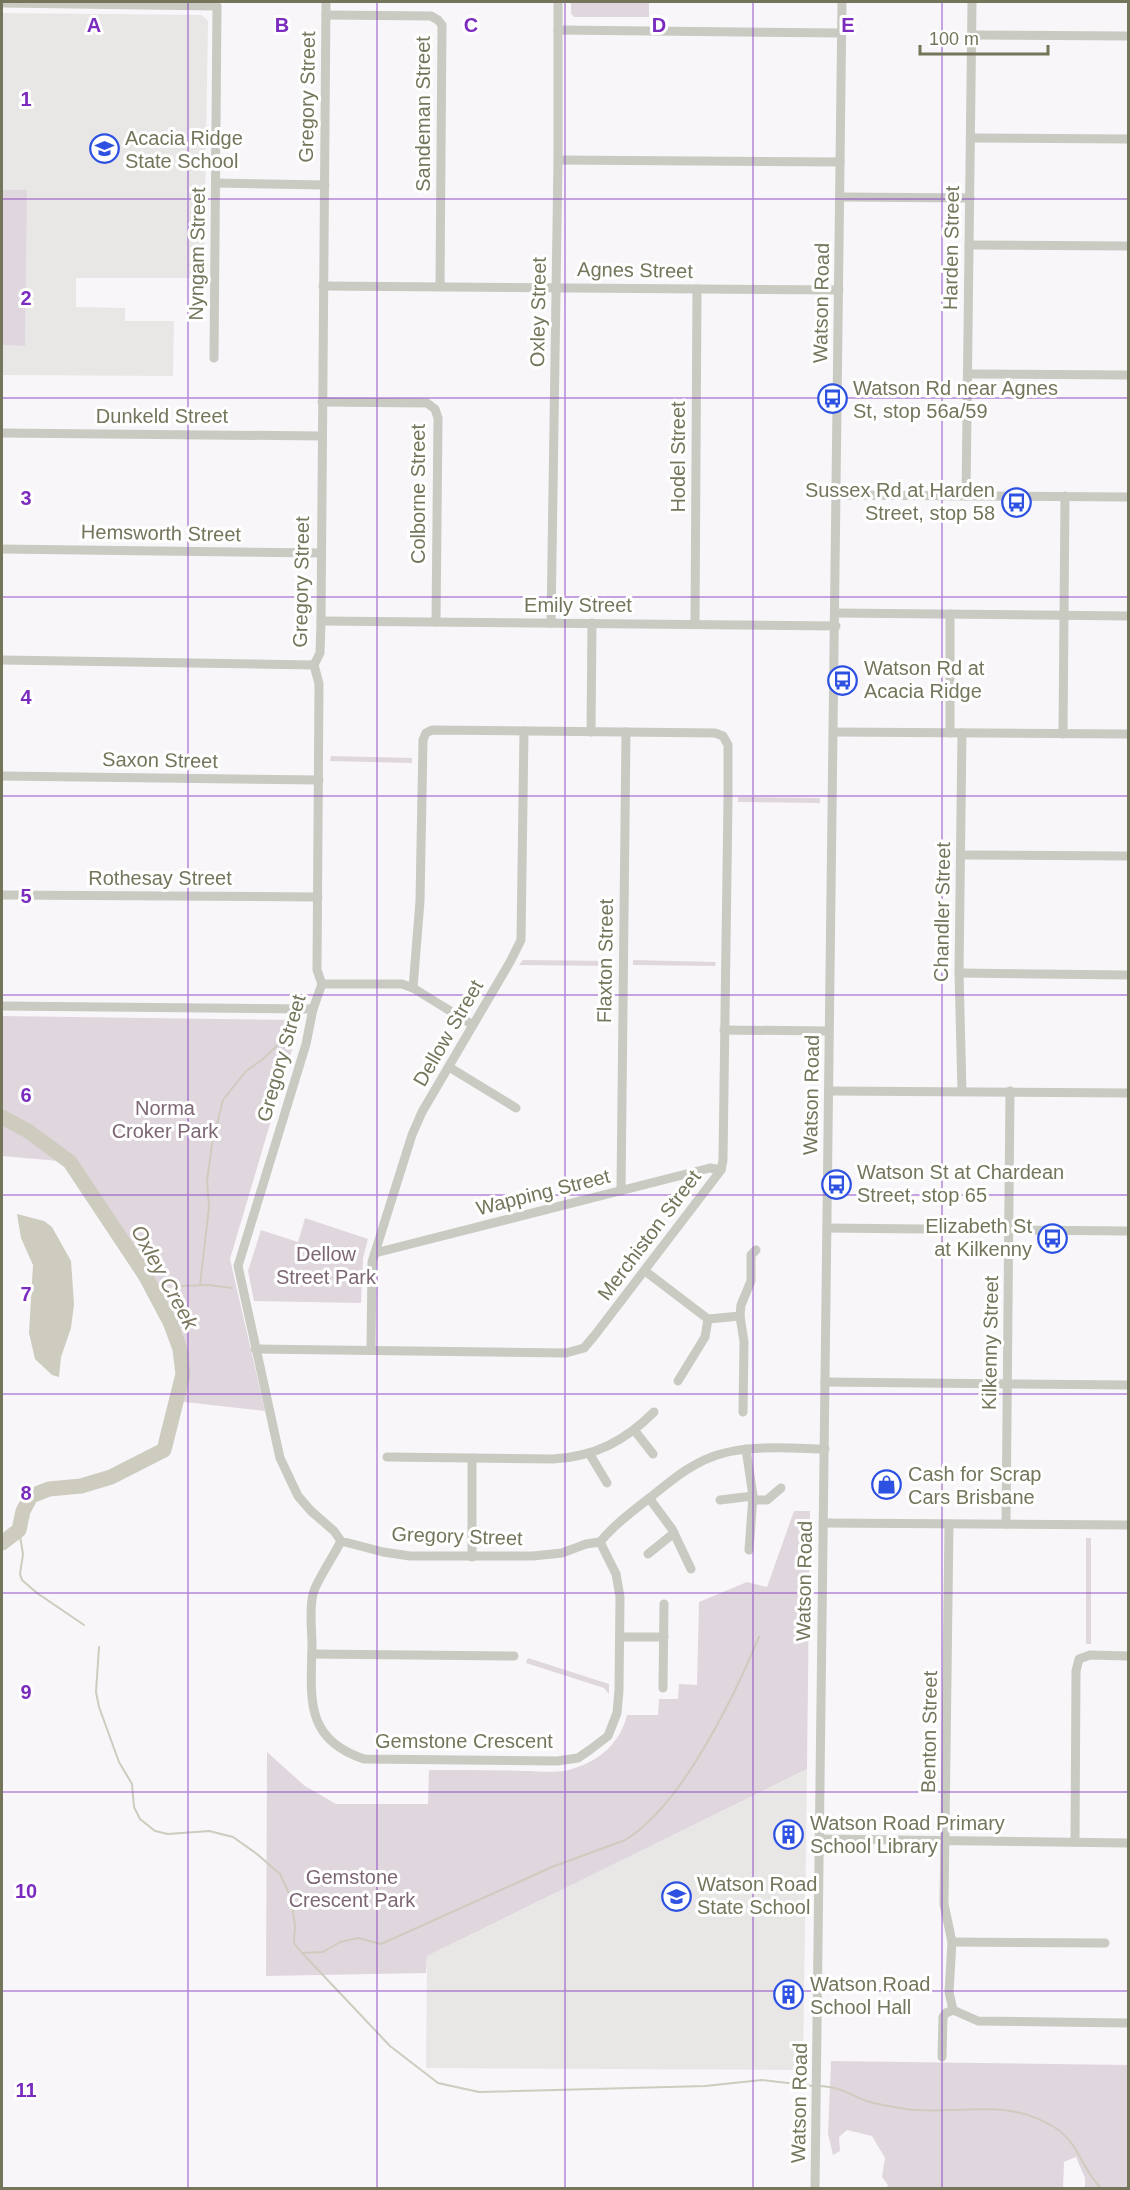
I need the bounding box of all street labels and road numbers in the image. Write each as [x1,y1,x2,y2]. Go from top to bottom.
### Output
street label: Gregory Street [295,31,319,163]
street label: Sandeman Street [412,36,434,192]
street label: Harden Street [939,185,963,310]
street label: Nyngam Street [185,187,209,321]
street label: Watson Road [809,243,833,363]
street label: Oxley Street [526,256,550,367]
street label: Agnes Street [577,258,693,282]
street label: Hodel Street [667,401,689,513]
street label: Dunkeld Street [96,405,229,427]
street label: Colborne Street [407,424,429,564]
street label: Gregory Street [289,516,313,648]
street label: Hemsworth Street [81,521,242,545]
street label: Emily Street [524,594,632,616]
street label: Saxon Street [102,748,218,772]
street label: Chandler Street [930,841,954,982]
street label: Rothesay Street [88,867,232,889]
street label: Flaxton Street [593,898,617,1023]
street label: Dellow Street [409,976,487,1090]
street label: Gregory Street [252,992,310,1124]
street label: Watson Road [799,1035,823,1155]
street label: Wapping Street [474,1165,613,1219]
street label: Merchiston Street [593,1165,705,1304]
street label: Kilkenny Street [978,1275,1002,1410]
street label: Watson Road [792,1521,816,1641]
street label: Gregory Street [391,1523,523,1549]
street label: Benton Street [917,1670,941,1793]
street label: Gemstone Crescent [375,1730,553,1752]
street label: Watson Road [787,2043,811,2163]

